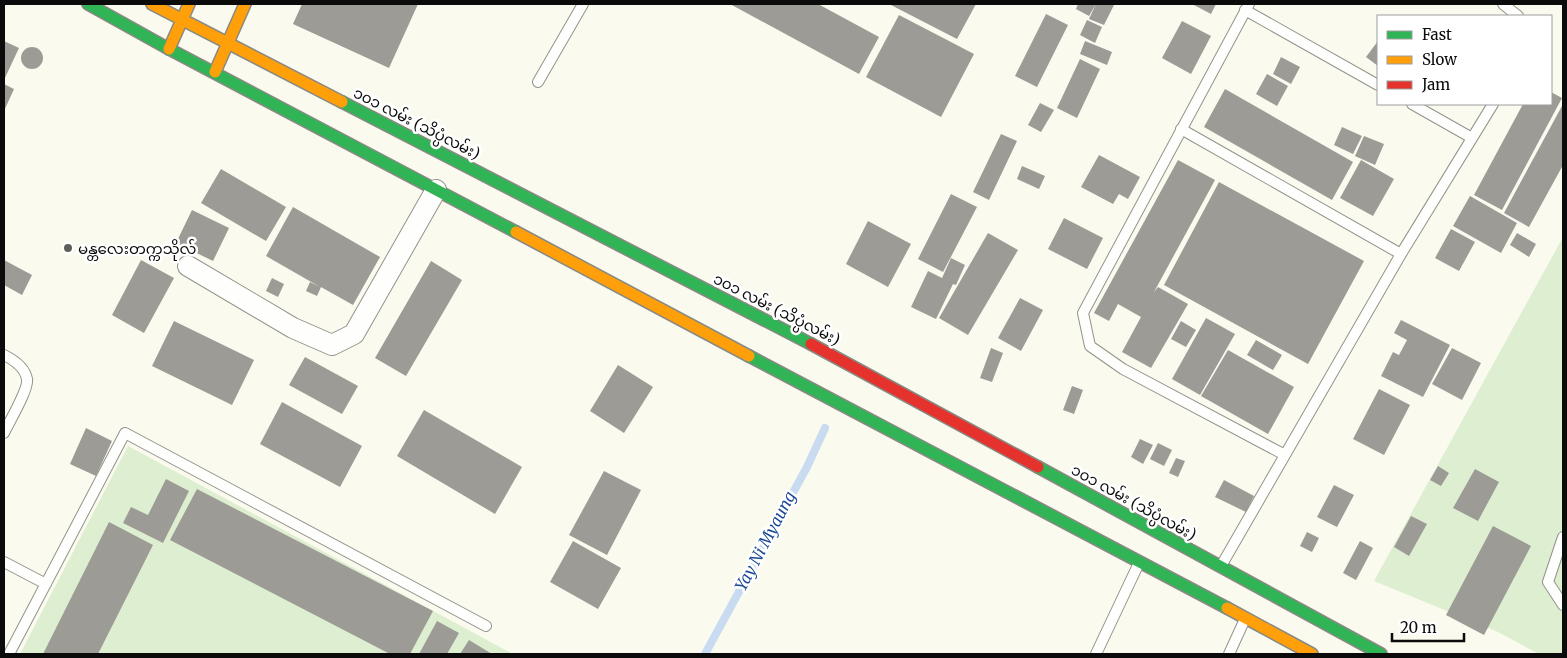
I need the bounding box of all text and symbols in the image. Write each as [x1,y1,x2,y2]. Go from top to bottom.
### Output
legend [1377,15,1552,105]
text: Fast [1422,25,1452,44]
text: Slow [1422,50,1457,69]
text: Jam [1421,75,1450,94]
street label: ၁၀၁ လမ်း (သိပ္ပံလမ်း) [349,83,484,166]
place label: မန္တလေးတက္ကသိုလ် [78,239,197,261]
marker: မန္တလေးတက္ကသိုလ် [62,242,74,254]
street label: ၁၀၁ လမ်း (သိပ္ပံလမ်း) [709,269,844,352]
street label: ၁၀၁ လမ်း (သိပ္ပံလမ်း) [1067,460,1200,547]
water label: Yay Ni Myaung [730,488,800,594]
scale bar [1392,610,1464,642]
text: 20 m [1400,618,1437,637]

